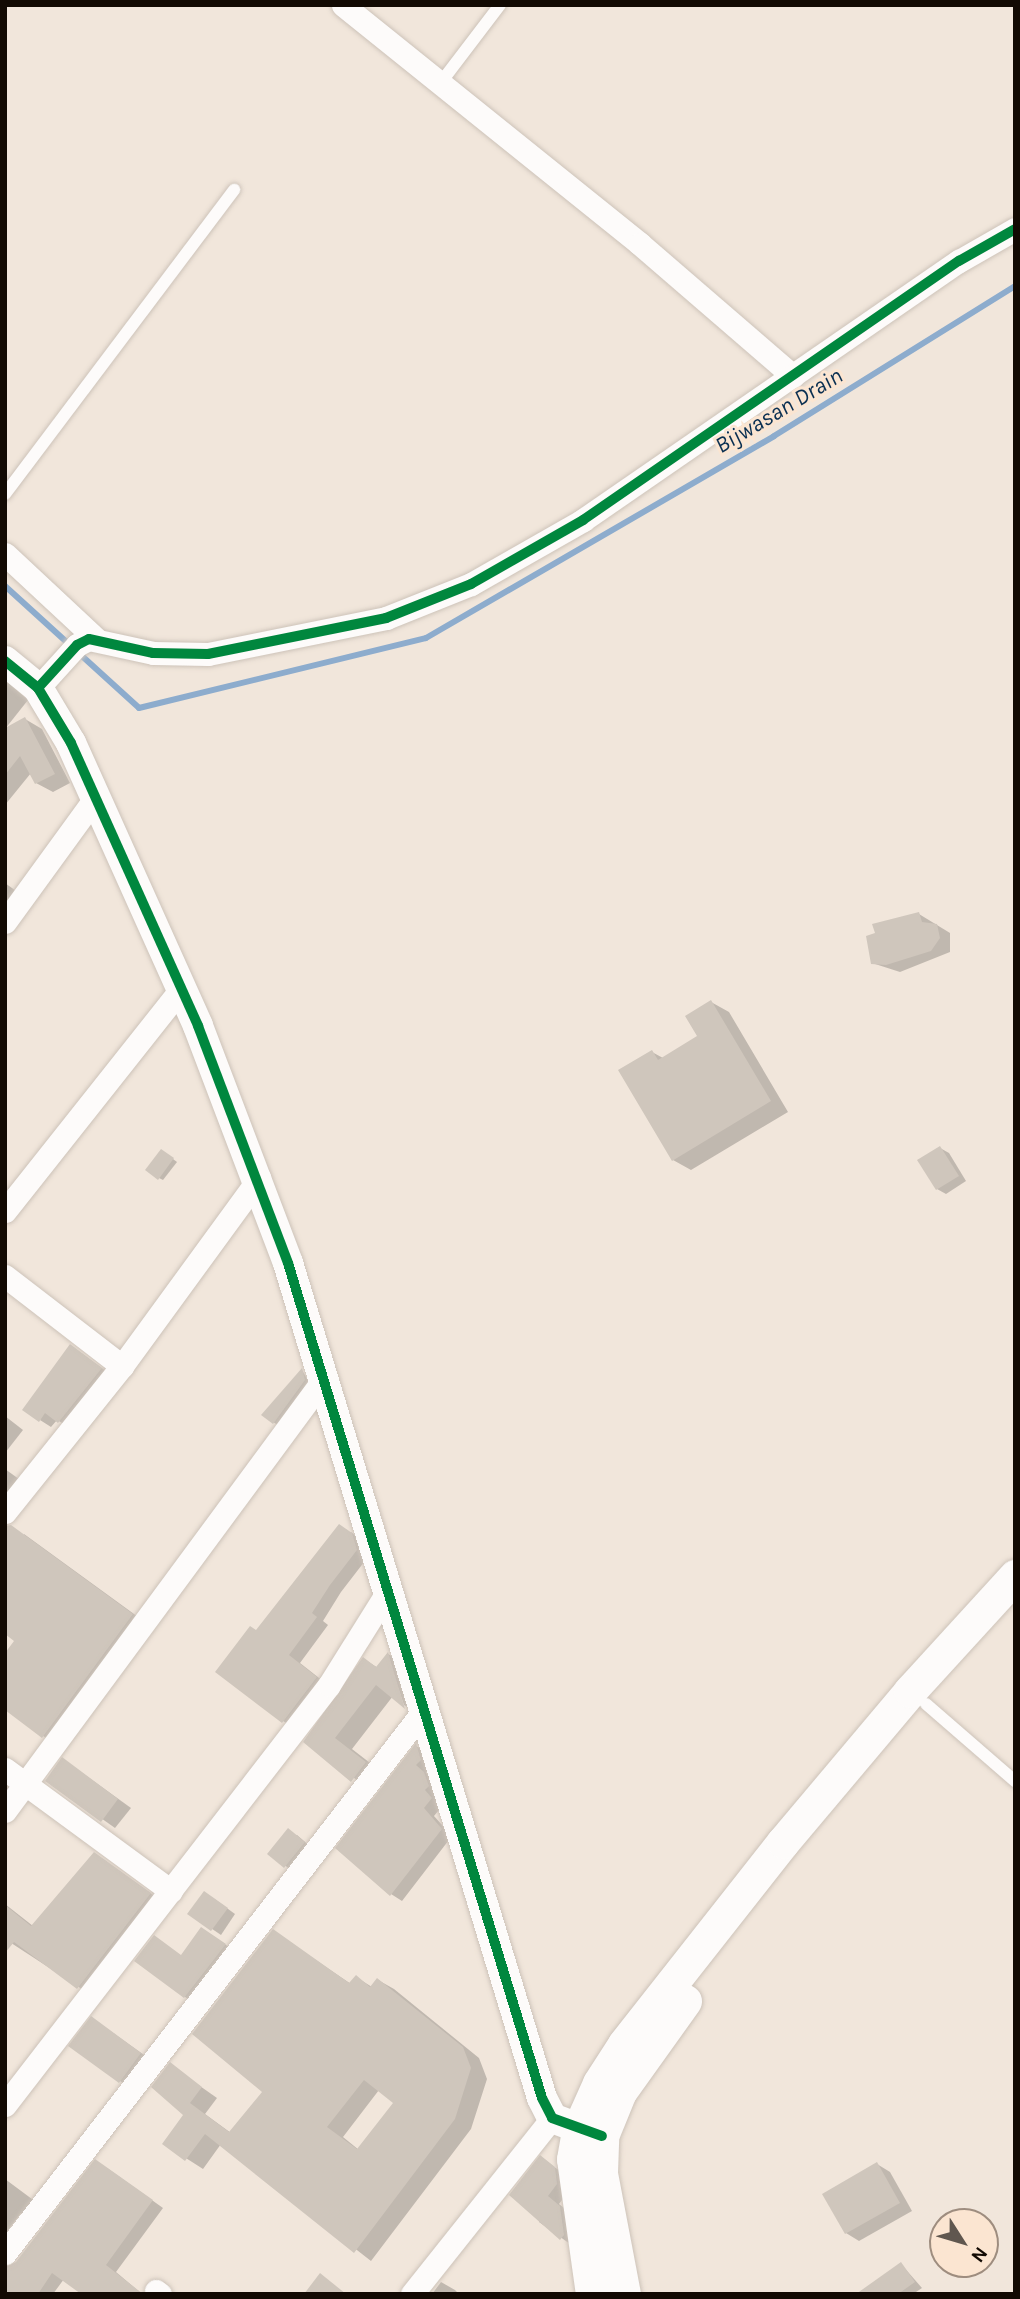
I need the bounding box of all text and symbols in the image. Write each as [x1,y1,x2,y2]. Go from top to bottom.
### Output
water label: Bijwasan Drain [710,362,848,460]
north arrow [929,2208,999,2278]
text: N [966,2242,992,2266]

